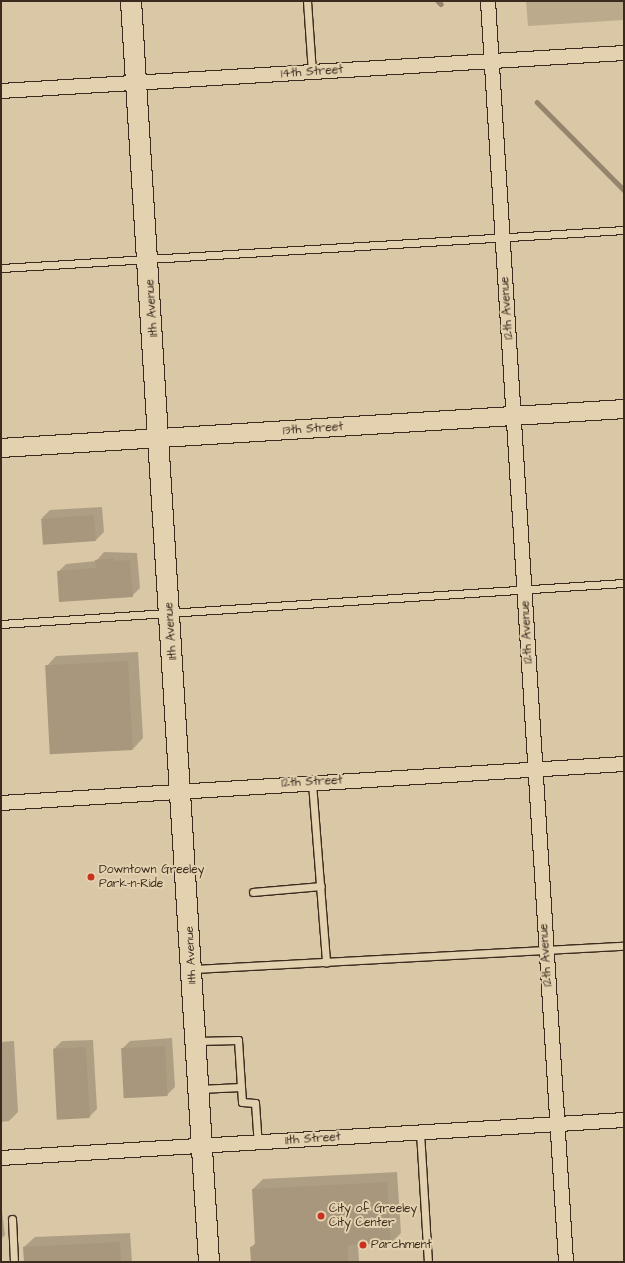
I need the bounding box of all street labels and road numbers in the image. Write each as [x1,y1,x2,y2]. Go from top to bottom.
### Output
street label: 14th Street [280,63,344,81]
street label: 12th Avenue [498,276,516,340]
street label: 11th Avenue [143,279,161,337]
street label: 13th Street [282,420,344,438]
street label: 12th Avenue [518,600,536,664]
street label: 11th Avenue [162,602,180,660]
street label: 12th Street [281,773,343,791]
street label: 12th Avenue [537,923,555,987]
street label: 11th Avenue [182,926,200,984]
street label: 11th Street [285,1130,341,1148]

